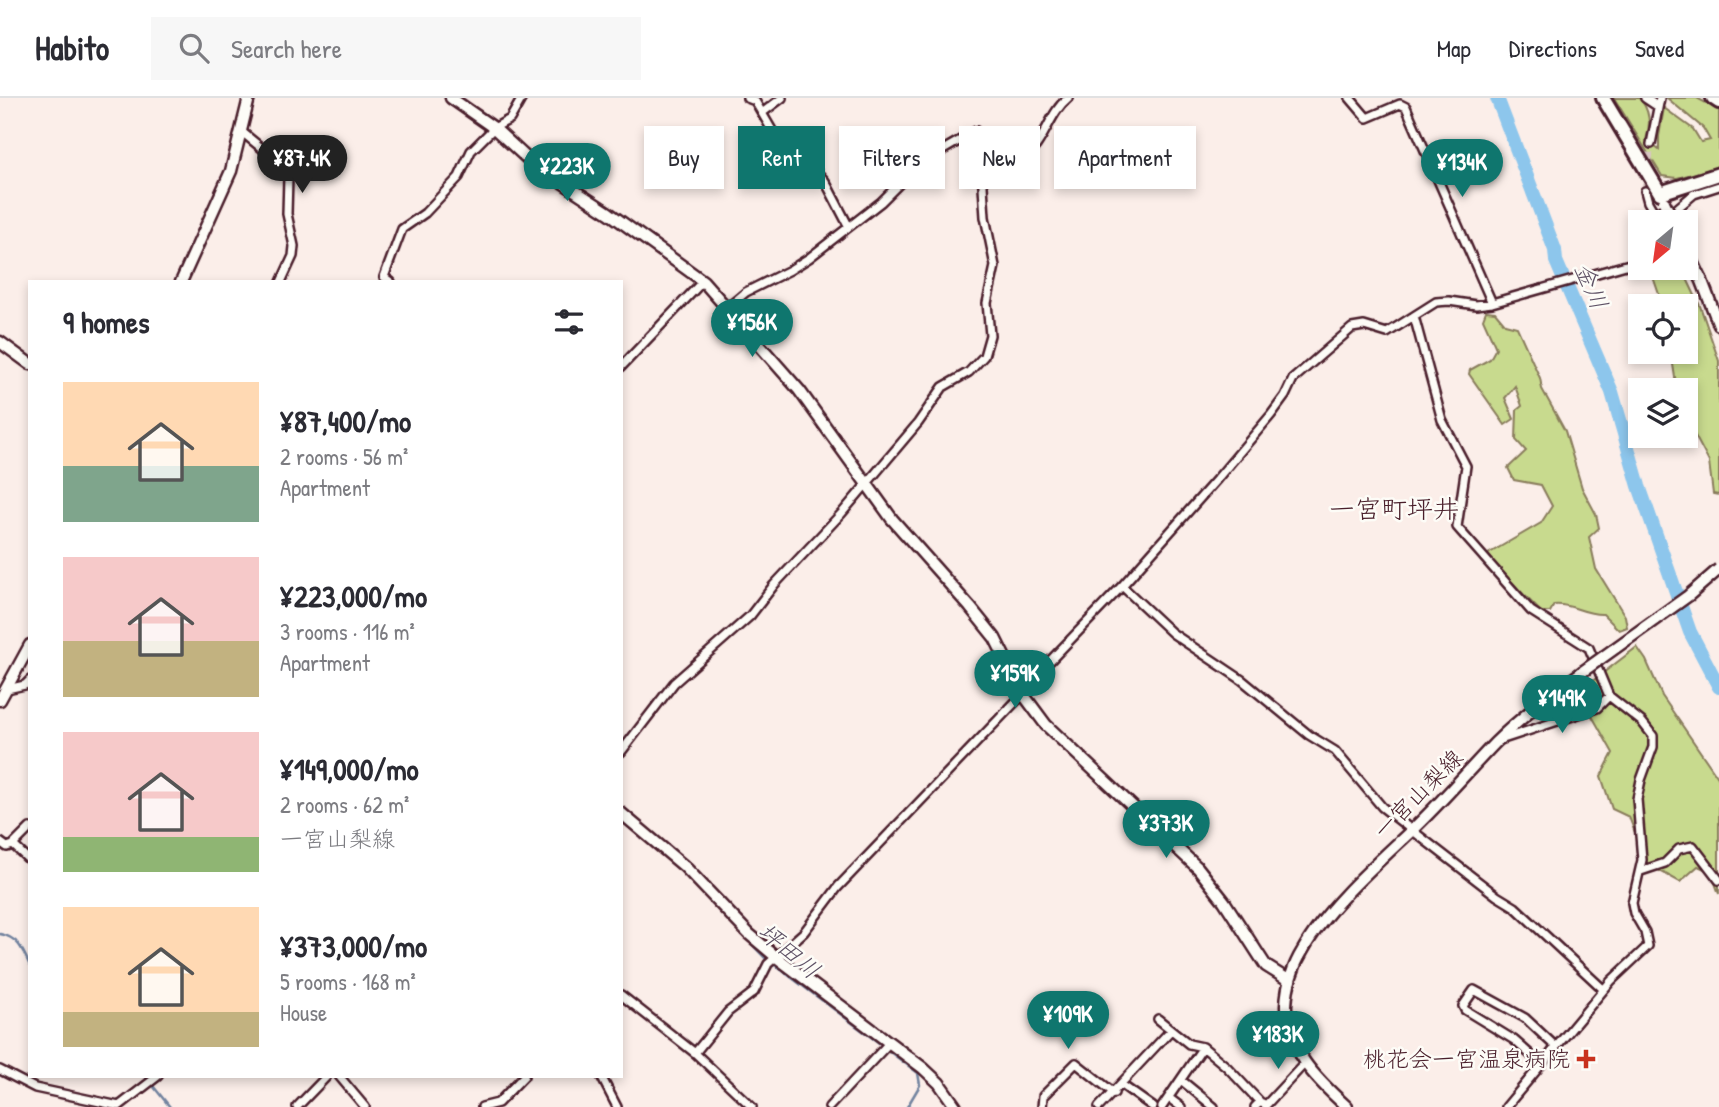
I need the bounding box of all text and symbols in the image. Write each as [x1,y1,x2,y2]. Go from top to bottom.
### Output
search box [151,17,641,80]
text: Habito [35,26,109,70]
icon: search [175,29,213,67]
text: Search here [231,31,342,66]
text: Map [1437,32,1471,64]
text: Directions [1509,32,1597,64]
text: Saved [1635,32,1684,64]
chip: Buy [644,126,724,189]
chip: Rent [738,126,825,189]
chip: Filters [839,126,945,189]
chip: New [959,126,1040,189]
chip: Apartment [1054,126,1196,189]
pin: ¥87.4K [245,136,359,195]
pin: ¥134K [1413,140,1511,199]
text: ¥87.4K [273,142,331,173]
pin: ¥223K [518,144,616,203]
text: ¥134K [1437,146,1487,177]
text: ¥223K [540,150,594,181]
north arrow [1628,210,1698,280]
map controls [1628,210,1698,448]
water label: 金川 [1568,257,1616,314]
button: locate [1628,294,1698,364]
pin: ¥156K [703,300,801,359]
text: 9 homes [63,302,150,342]
icon: filters [550,303,588,341]
text: ¥156K [727,306,777,337]
button: layers [1628,378,1698,448]
text: ¥87,400/mo [280,401,411,441]
icon: home [119,410,203,494]
text: 2 rooms · 56 m² [280,441,408,472]
text: Apartment [280,472,370,503]
district label: 一宮町坪井 [1329,491,1459,526]
text: ¥223,000/mo [280,576,427,616]
icon: home [119,585,203,669]
text: 3 rooms · 116 m² [280,616,415,647]
text: Apartment [280,647,370,678]
pin: ¥159K [966,650,1064,710]
text: ¥159K [990,657,1040,688]
pin: ¥149K [1513,676,1611,735]
text: ¥149K [1538,682,1586,713]
street label: 一宮山梨線 [1366,742,1469,845]
text: ¥149,000/mo [280,749,419,789]
icon: home [119,760,203,844]
text: 2 rooms · 62 m² [280,789,409,820]
pin: ¥373K [1117,800,1215,860]
text: ¥373K [1139,807,1193,838]
text: 一宮山梨線 [280,823,395,854]
water label: 坪田川 [752,915,828,986]
text: ¥373,000/mo [280,926,427,966]
icon: home [119,935,203,1019]
text: 5 rooms · 168 m² [280,966,416,997]
pin: ¥109K [1019,992,1117,1051]
text: House [280,997,327,1028]
text: ¥109K [1043,998,1093,1029]
pin: ¥183K [1229,1012,1327,1071]
text: ¥183K [1252,1018,1304,1049]
place label: 桃花会一宮温泉病院 [1363,1043,1570,1074]
marker: 桃花会一宮温泉病院 [1576,1049,1596,1069]

